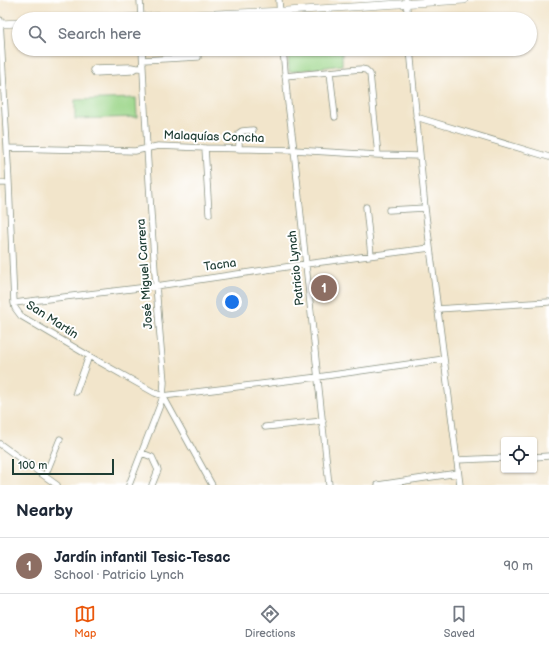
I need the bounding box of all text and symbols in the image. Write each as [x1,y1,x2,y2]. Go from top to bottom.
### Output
search box [12,12,537,56]
icon: search [26,23,48,45]
text: Search here [58,25,141,44]
street label: Malaquías Concha [163,128,265,146]
street label: José Miguel Carrera [134,218,156,330]
street label: Patricio Lynch [285,229,307,306]
street label: Tacna [203,255,237,275]
pin: 1 [311,273,337,303]
your location [222,292,242,312]
street label: San Martín [23,298,81,342]
map controls [501,437,537,473]
button: locate [501,437,537,473]
scale bar [12,457,114,476]
text: 100 m [18,459,47,472]
text: Nearby [16,501,73,521]
text: Jardín infantil Tesic-Tesac [54,548,230,567]
text: 1 [26,558,32,574]
text: 90 m [504,558,533,574]
text: School · Patricio Lynch [54,567,184,583]
tab: Map [74,603,96,640]
tab: Directions [245,603,295,640]
tab: Saved [444,603,475,640]

